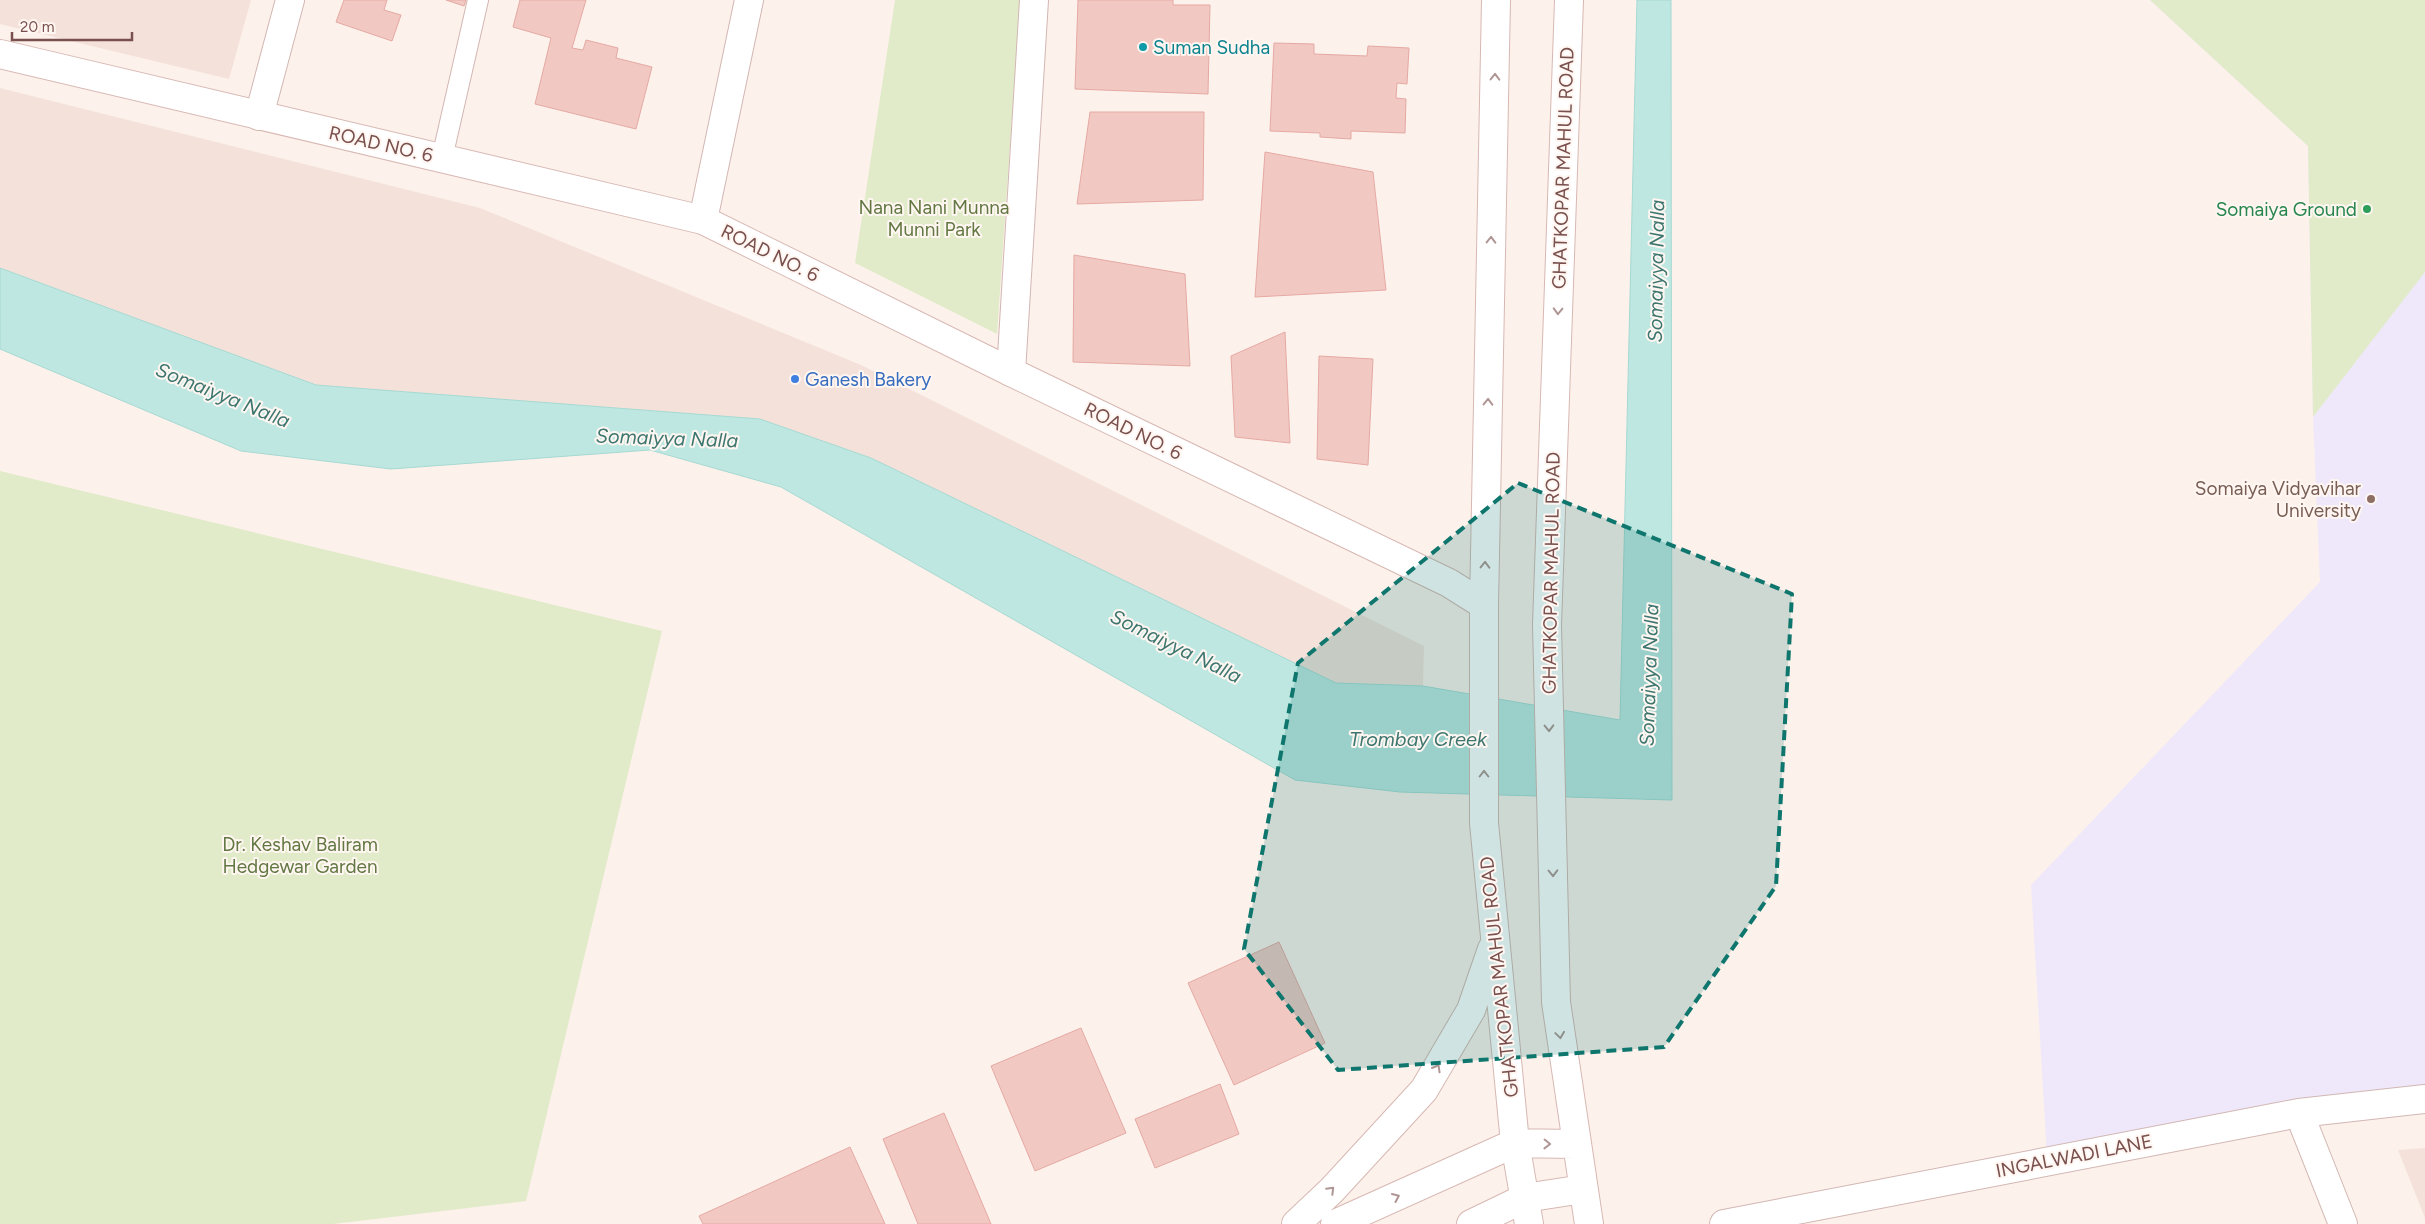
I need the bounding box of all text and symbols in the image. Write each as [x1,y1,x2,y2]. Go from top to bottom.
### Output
scale bar [12,10,132,42]
text: 20 m [20,18,54,36]
place label: Suman Sudha [1153,36,1270,59]
marker: Suman Sudha [1137,41,1149,53]
street label: GHATKOPAR MAHUL ROAD [1547,46,1579,290]
one-way arrow [1489,73,1500,81]
street label: ROAD NO. 6 [327,121,436,167]
park label: Nana Nani Munna Munni Park [858,196,1010,241]
place label: Somaiya Ground [2216,198,2357,221]
water label: Somaiyya Nalla [1643,199,1669,342]
marker: Somaiya Ground [2361,203,2373,215]
street label: ROAD NO. 6 [717,219,823,287]
one-way arrow [1486,236,1497,244]
one-way arrow [1552,307,1563,315]
water label: Somaiyya Nalla [152,357,294,433]
place label: Ganesh Bakery [805,368,931,391]
marker: Ganesh Bakery [789,373,801,385]
street label: ROAD NO. 6 [1080,397,1186,465]
one-way arrow [1483,398,1493,406]
water label: Somaiyya Nalla [595,424,739,452]
street label: GHATKOPAR MAHUL ROAD [1537,452,1565,694]
place label: Somaiya Vidyavihar University [2195,477,2362,522]
marker: Somaiya Vidyavihar University [2365,493,2377,505]
one-way arrow [1480,560,1490,568]
water label: Somaiyya Nalla [1635,603,1663,747]
water label: Somaiyya Nalla [1107,604,1246,688]
one-way arrow [1544,724,1554,732]
water label: Trombay Creek [1349,727,1488,751]
one-way arrow [1479,770,1489,778]
park label: Dr. Keshav Baliram Hedgewar Garden [222,833,378,878]
street label: GHATKOPAR MAHUL ROAD [1475,855,1523,1099]
one-way arrow [1547,869,1558,877]
one-way arrow [1555,1031,1565,1039]
one-way arrow [1431,1064,1441,1073]
street label: INGALWADI LANE [1994,1130,2154,1182]
one-way arrow [1544,1139,1551,1149]
one-way arrow [1325,1187,1334,1196]
one-way arrow [1391,1192,1400,1203]

